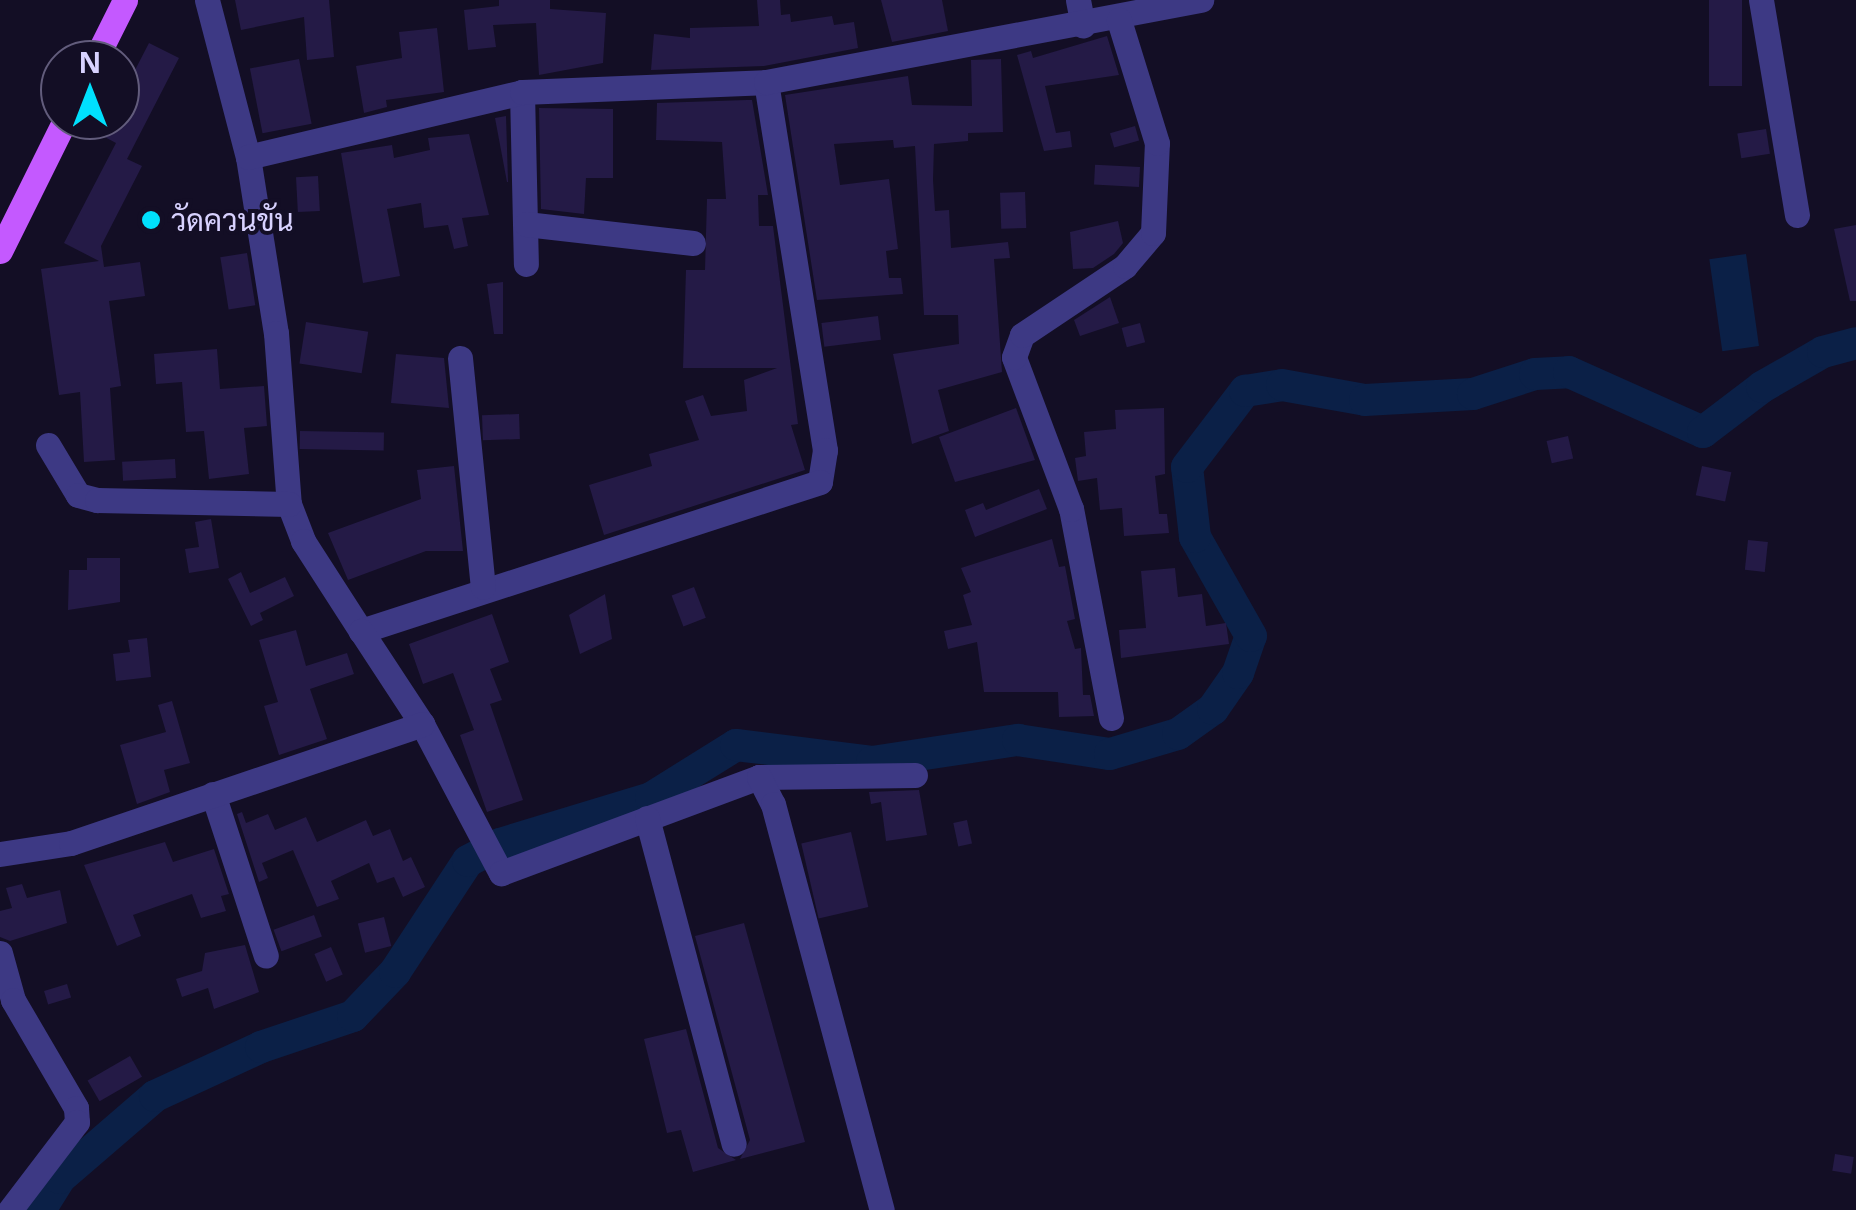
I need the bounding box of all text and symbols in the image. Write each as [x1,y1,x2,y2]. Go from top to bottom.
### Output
north arrow [40,40,140,140]
text: N [79,43,101,81]
place label: วัดควนขัน [171,202,294,238]
marker: วัดควนขัน [140,209,162,231]

